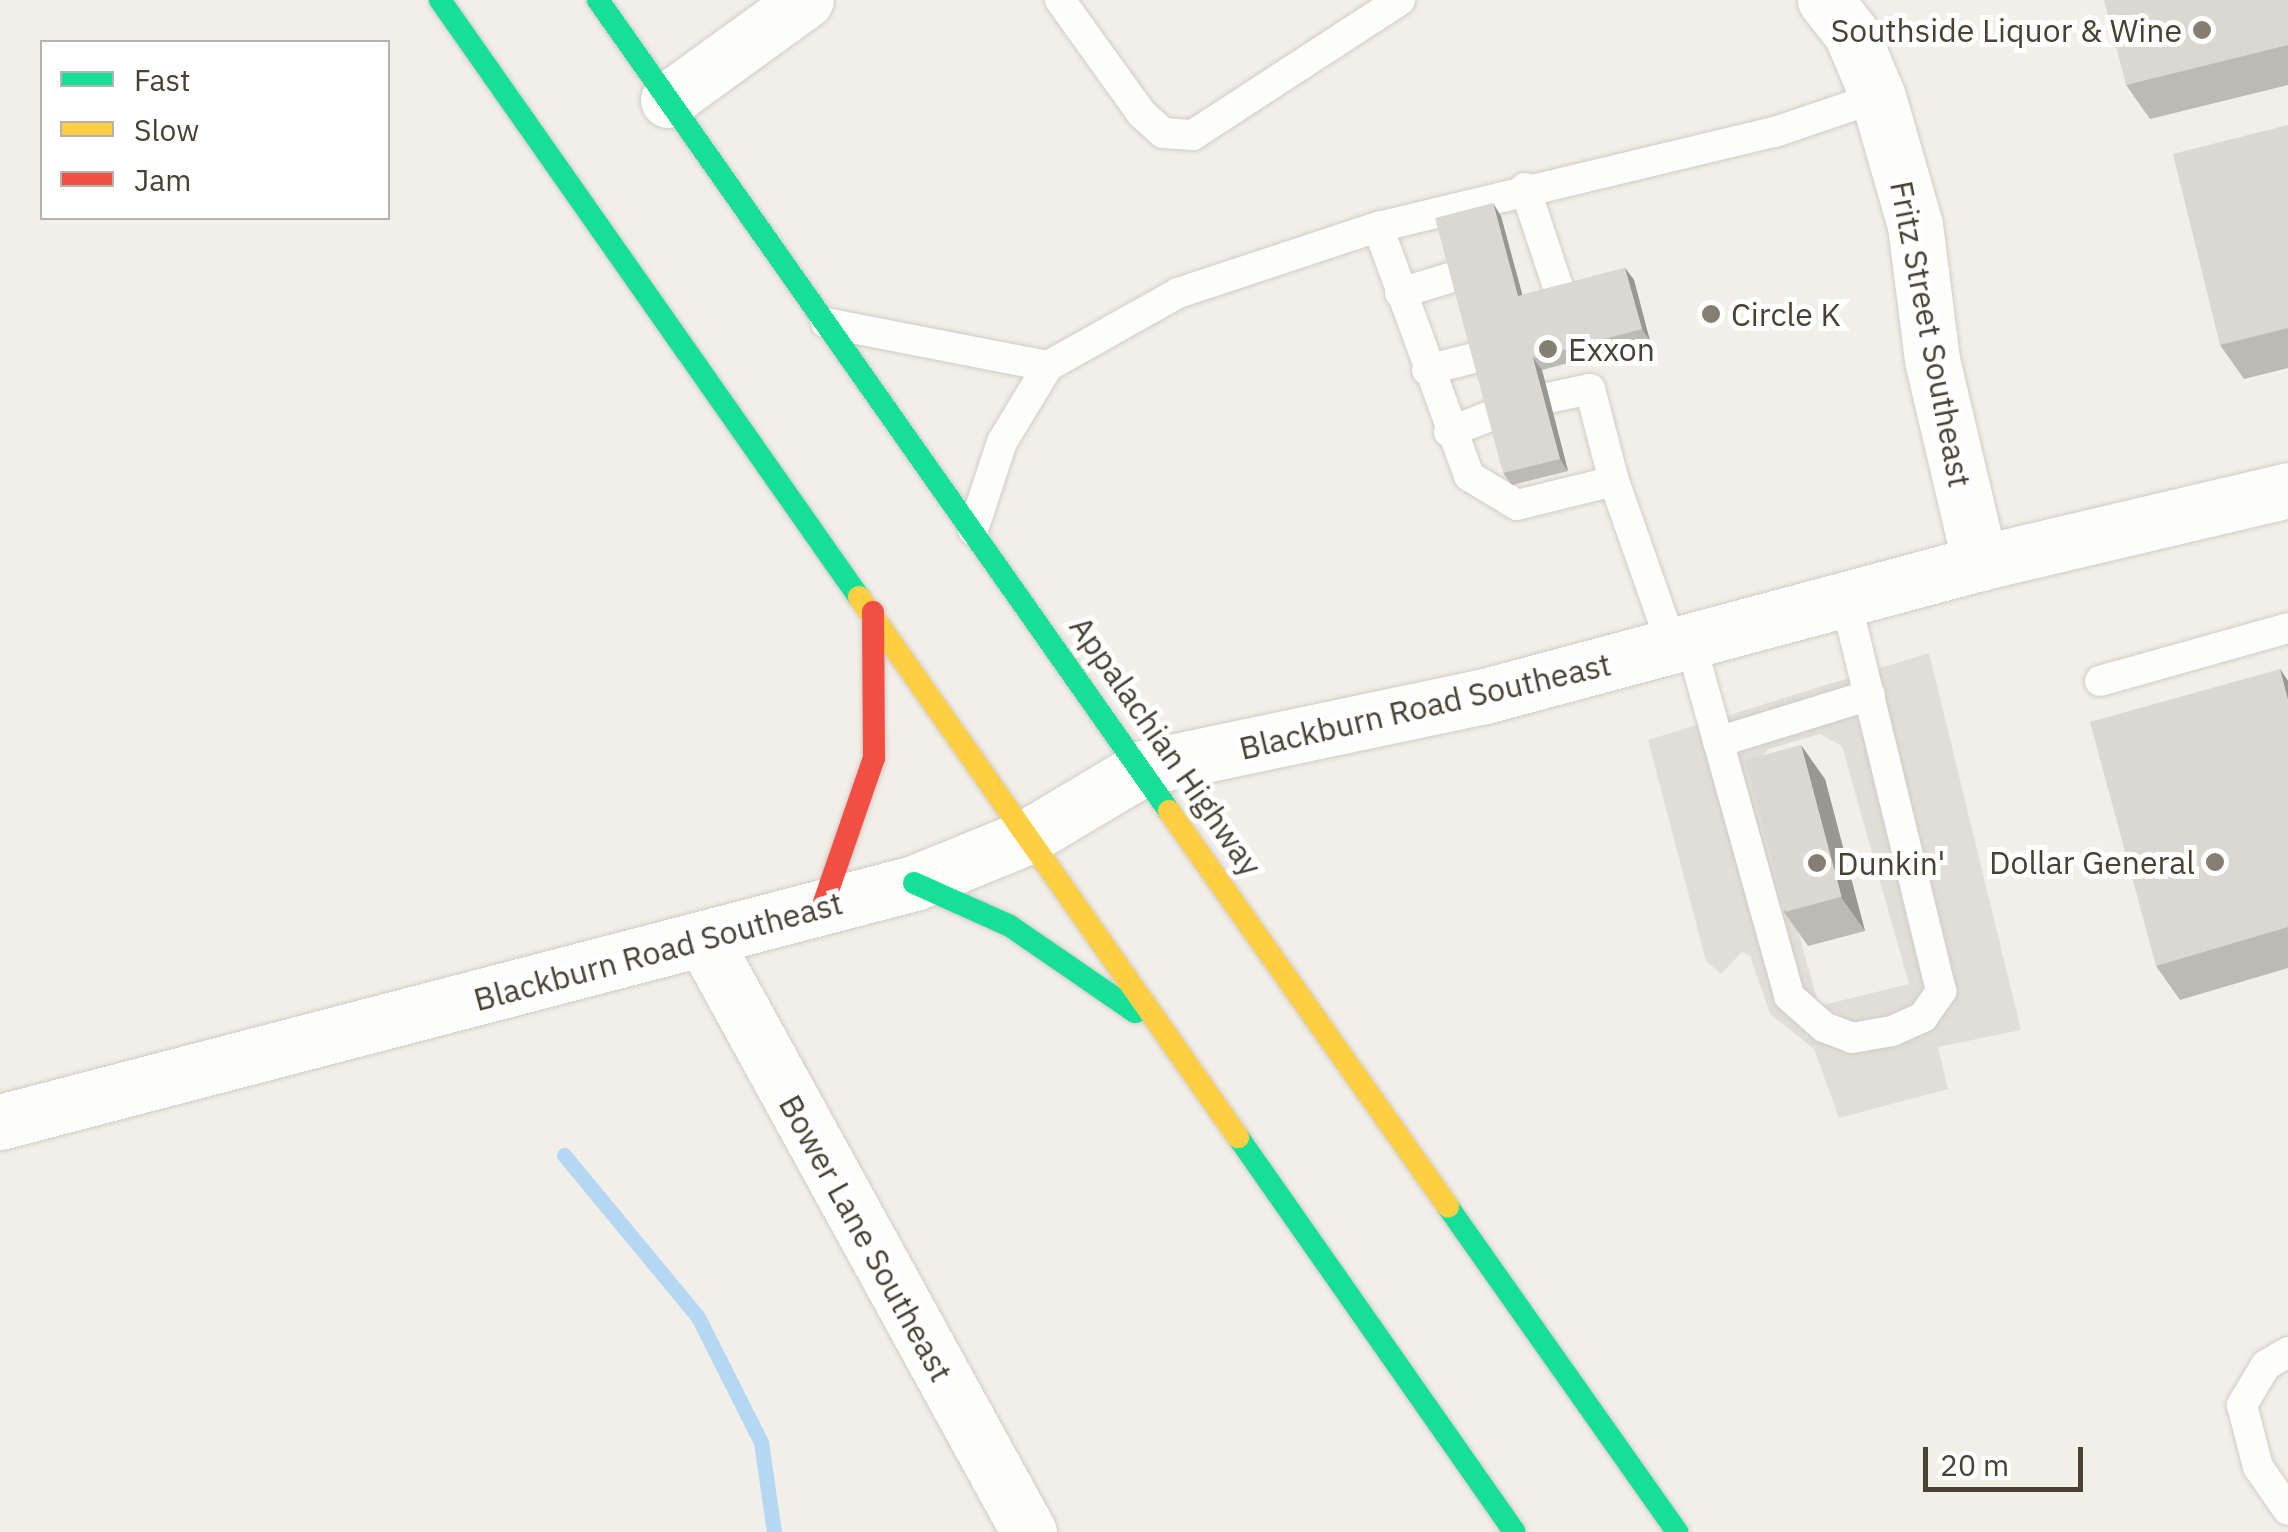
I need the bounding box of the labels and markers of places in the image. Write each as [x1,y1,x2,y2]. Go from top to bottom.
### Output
place label: Southside Liquor & Wine [1831,11,2182,49]
marker: Southside Liquor & Wine [2191,19,2213,41]
place label: Circle K [1731,295,1841,333]
marker: Circle K [1700,303,1722,325]
place label: Exxon [1568,330,1655,368]
marker: Exxon [1537,338,1559,360]
place label: Dollar General [1989,843,2195,881]
place label: Dunkin' [1837,844,1945,882]
marker: Dollar General [2204,851,2226,873]
marker: Dunkin' [1806,852,1828,874]

